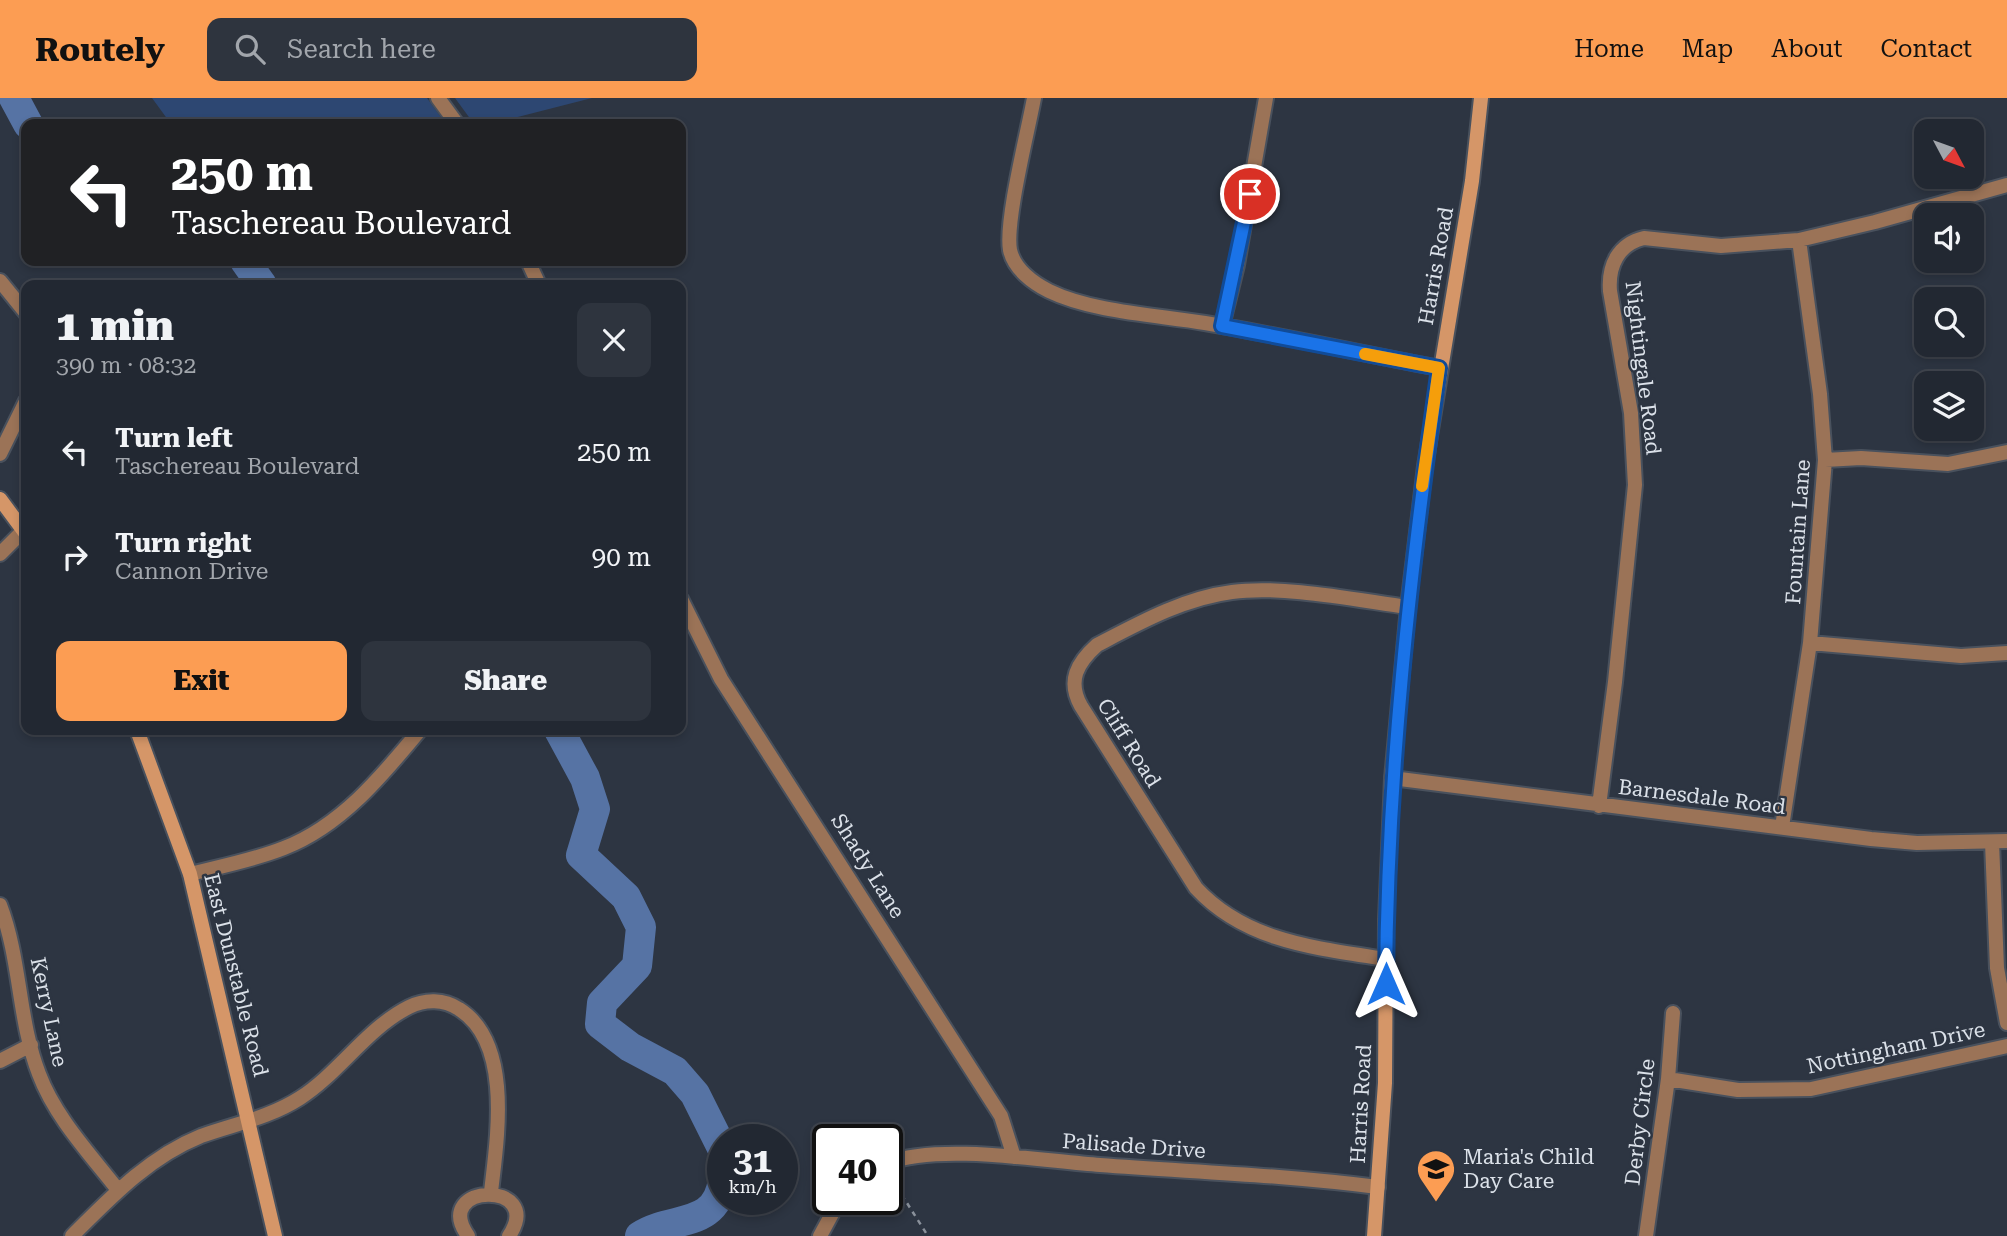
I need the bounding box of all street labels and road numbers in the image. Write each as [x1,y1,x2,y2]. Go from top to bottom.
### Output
street label: Harris Road [1414,204,1458,327]
street label: Nightingale Road [1620,280,1666,457]
street label: Fountain Lane [1781,459,1815,605]
street label: Cliff Road [1092,694,1166,792]
street label: Barnesdale Road [1617,775,1788,819]
street label: Shady Lane [826,809,910,923]
street label: East Dunstable Road [199,871,273,1080]
street label: Kerry Lane [26,955,72,1069]
street label: Nottingham Drive [1805,1017,1987,1079]
street label: Harris Road [1346,1043,1376,1164]
street label: Derby Circle [1620,1057,1660,1187]
street label: Palisade Drive [1061,1129,1207,1163]

